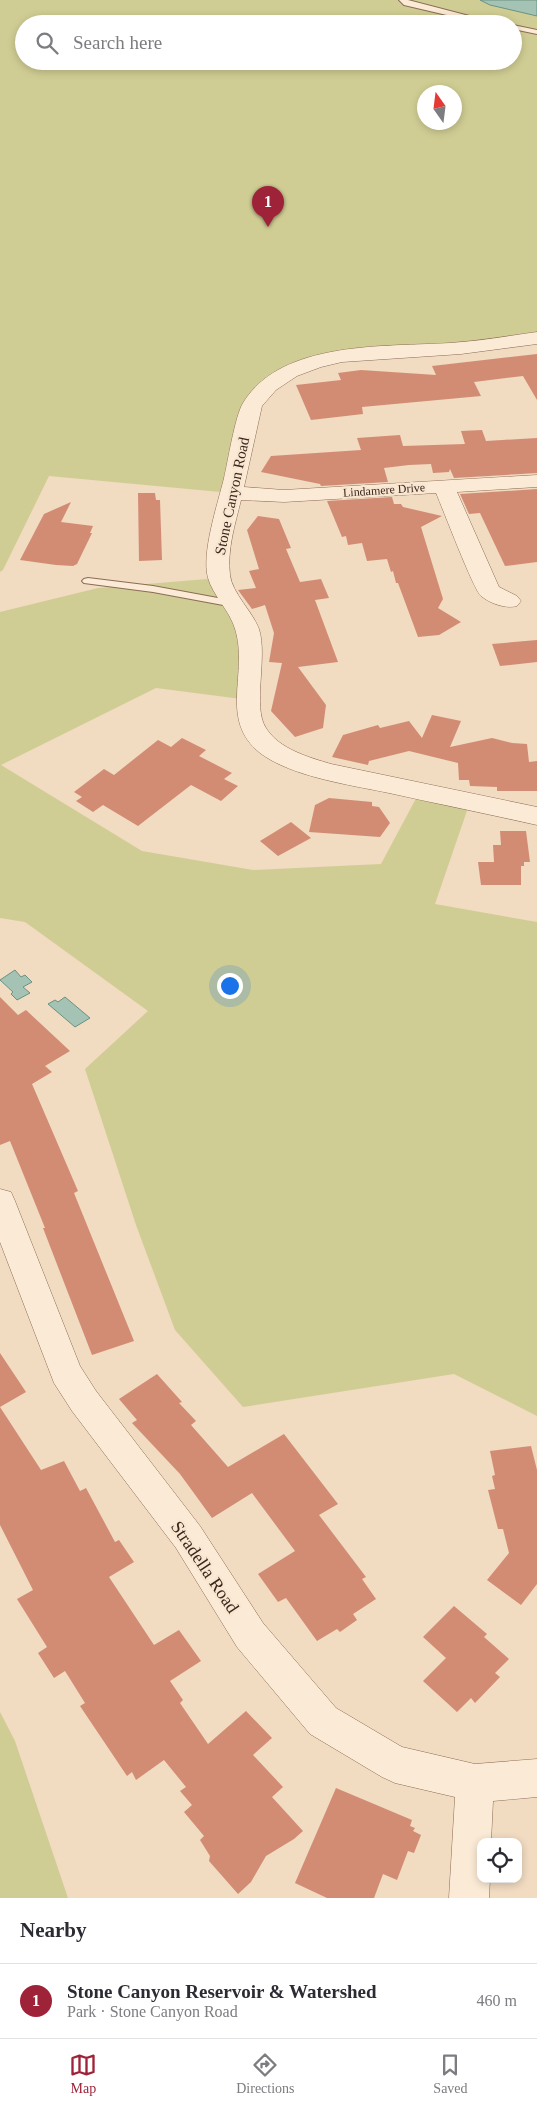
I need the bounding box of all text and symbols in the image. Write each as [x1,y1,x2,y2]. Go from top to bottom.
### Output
search box [15,15,522,70]
icon: search [33,29,61,57]
text: Search here [73,32,162,53]
north arrow [417,85,462,130]
pin: 1 [252,186,284,227]
street label: Stone Canyon Road [212,435,252,556]
street label: Lindamere Drive [342,480,426,500]
your location [217,973,243,999]
street label: Stradella Road [167,1517,243,1617]
map controls [477,1838,522,1883]
button: locate [477,1838,522,1883]
text: Nearby [20,1918,87,1942]
text: Stone Canyon Reservoir & Watershed [67,1981,377,2002]
text: 1 [32,1992,40,2009]
text: 460 m [477,1992,517,2009]
text: Park · Stone Canyon Road [67,2003,238,2020]
tab: Map [69,2051,97,2097]
tab: Directions [236,2051,295,2097]
tab: Saved [433,2051,468,2097]

